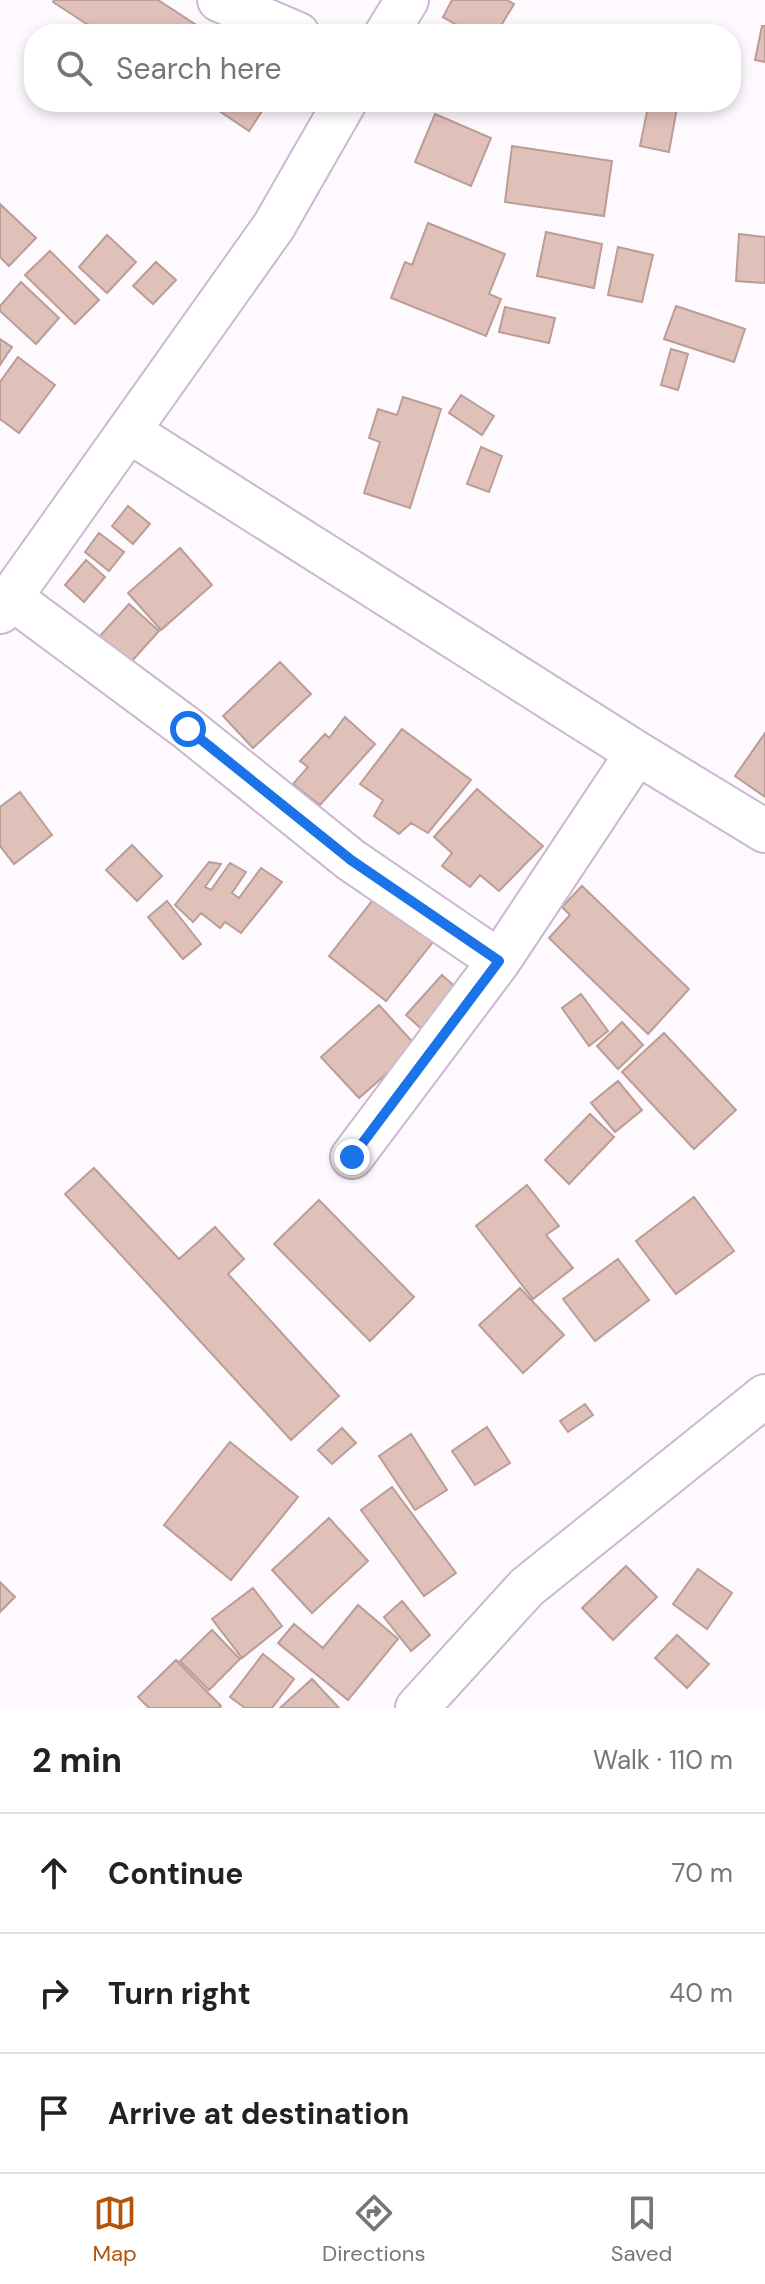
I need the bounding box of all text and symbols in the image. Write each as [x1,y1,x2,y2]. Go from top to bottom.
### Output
search box [24,24,741,112]
icon: search [52,46,96,90]
text: Search here [116,49,282,88]
route start [170,711,206,747]
route end [334,1139,370,1175]
text: 2 min [32,1738,122,1783]
text: Walk · 110 m [593,1743,733,1777]
icon: ahead [32,1851,76,1895]
text: Continue [108,1854,243,1893]
text: 70 m [672,1856,733,1890]
icon: right [32,1971,76,2015]
text: Turn right [108,1974,251,2013]
text: 40 m [669,1976,733,2010]
icon: arrive [32,2091,76,2135]
text: Arrive at destination [108,2094,409,2133]
tab: Map [93,2191,137,2268]
tab: Directions [322,2191,426,2268]
tab: Saved [611,2191,672,2268]

